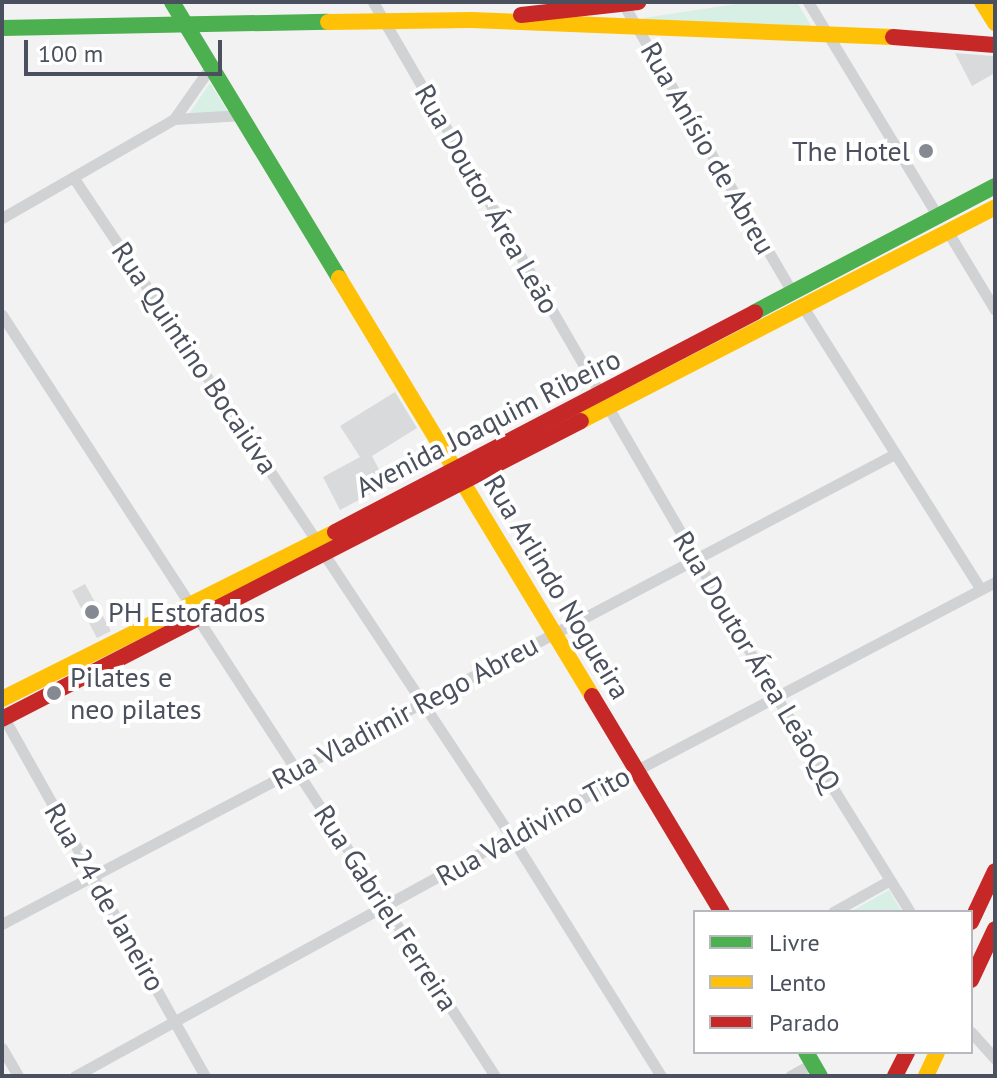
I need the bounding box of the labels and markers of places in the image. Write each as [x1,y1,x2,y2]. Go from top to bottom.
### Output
place label: The Hotel [792,134,910,168]
marker: The Hotel [917,142,935,160]
place label: PH Estofados [108,595,265,629]
marker: PH Estofados [83,603,101,621]
place label: Pilates e neo pilates [70,660,202,726]
marker: Pilates e neo pilates [45,684,63,702]

